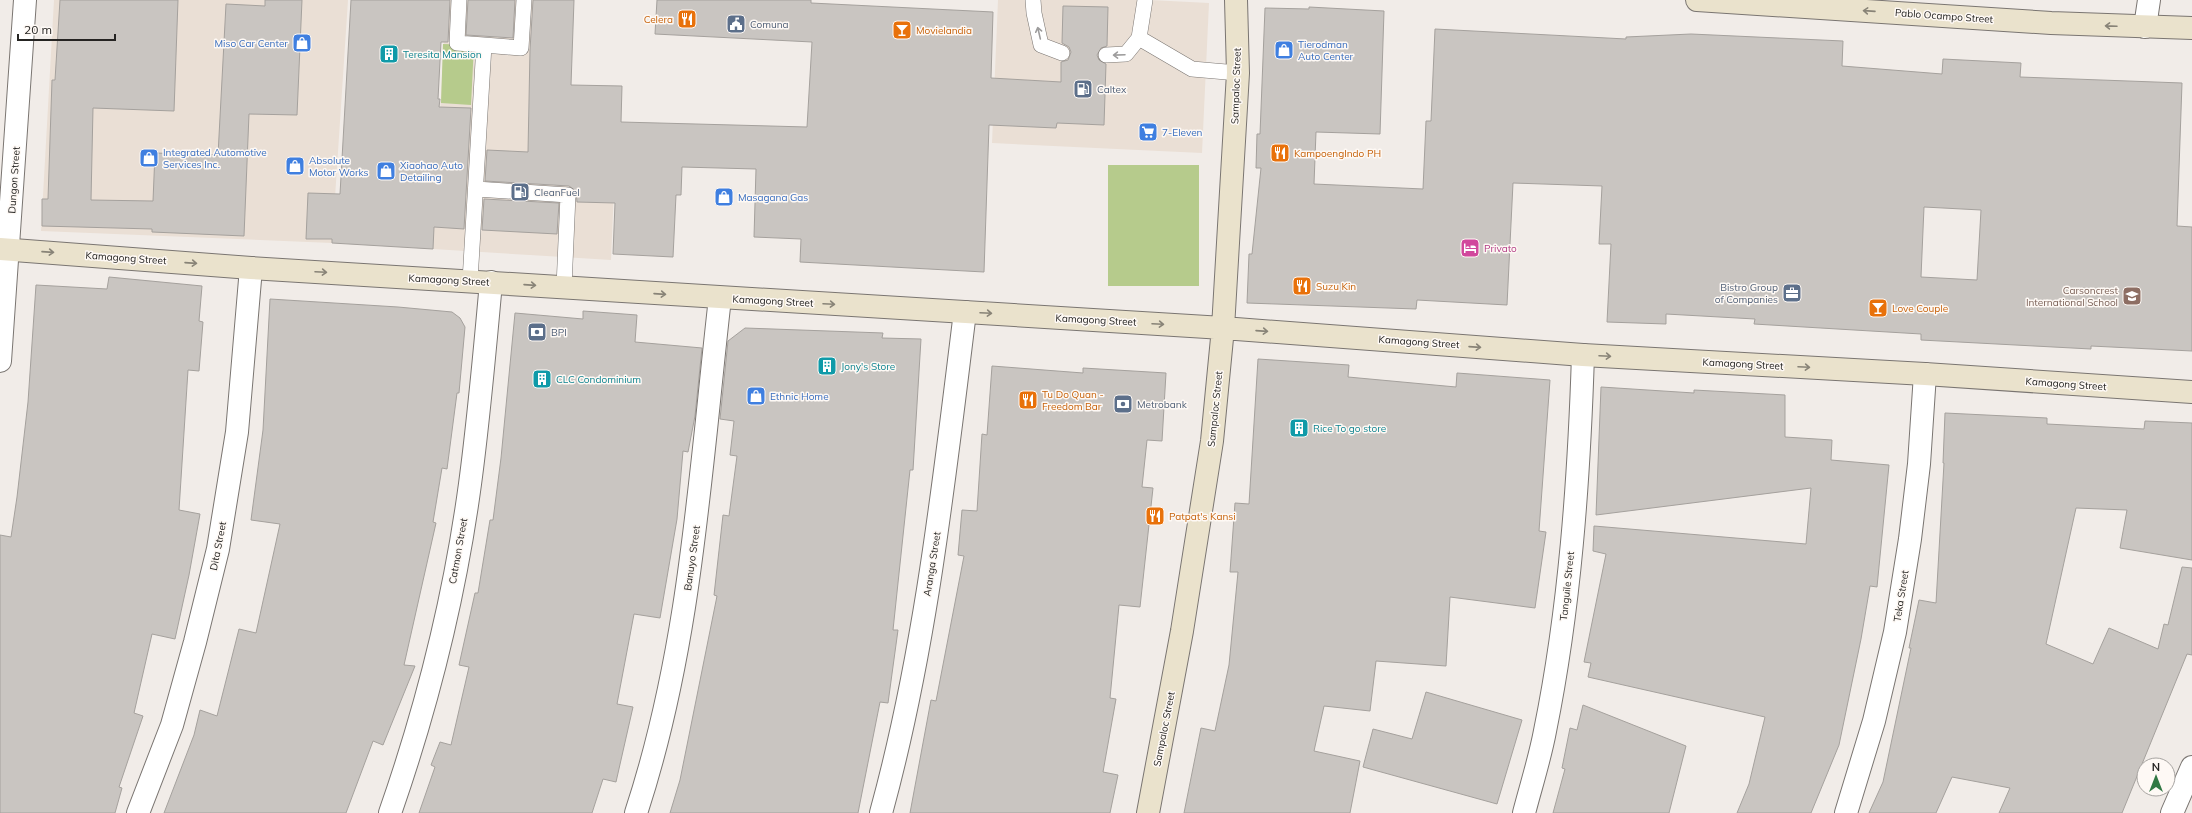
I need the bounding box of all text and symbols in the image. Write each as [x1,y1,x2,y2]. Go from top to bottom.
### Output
street label: Pablo Ocampo Street [1894,6,1994,26]
restaurant icon: Celera [676,8,698,30]
one-way arrow [1863,8,1876,15]
place label: Celera [644,13,673,26]
public building icon: Comuna [725,13,747,35]
scale bar [18,16,115,42]
place label: Comuna [750,18,789,31]
bar icon: Movielandia [891,19,913,41]
text: 20 m [24,22,52,37]
one-way arrow [2105,22,2118,29]
place label: Movielandia [916,24,972,37]
one-way arrow [1034,27,1042,40]
shop icon: Miso Car Center [291,32,313,54]
place label: Miso Car Center [215,37,288,50]
place label: Tierodman Auto Center [1298,38,1354,63]
shop icon: Tierodman Auto Center [1273,39,1295,61]
building icon: Teresita Mansion [378,43,400,65]
street label: Sampaloc Street [1228,47,1244,124]
place label: Teresita Mansion [403,48,482,61]
one-way arrow [1113,51,1126,59]
fuel station icon: Caltex [1072,78,1094,100]
place label: Caltex [1097,83,1127,96]
supermarket icon: 7-Eleven [1137,121,1159,143]
place label: 7-Eleven [1162,126,1203,139]
restaurant icon: KampoengIndo PH [1269,142,1291,164]
street label: Dungon Street [5,146,23,214]
place label: Integrated Automotive Services Inc. [163,146,267,171]
shop icon: Integrated Automotive Services Inc. [138,147,160,169]
place label: KampoengIndo PH [1294,147,1381,160]
place label: Absolute Motor Works [309,154,369,179]
shop icon: Absolute Motor Works [284,155,306,177]
place label: Xiaohao Auto Detailing [400,159,463,184]
shop icon: Xiaohao Auto Detailing [375,160,397,182]
fuel station icon: CleanFuel [509,181,531,203]
place label: CleanFuel [534,186,580,199]
shop icon: Masagana Gas [713,186,735,208]
place label: Masagana Gas [738,191,808,204]
hotel icon: Privato [1459,237,1481,259]
place label: Privato [1484,242,1517,255]
one-way arrow [41,249,54,256]
street label: Kamagong Street [85,249,167,267]
one-way arrow [184,260,197,267]
one-way arrow [314,269,327,276]
street label: Kamagong Street [408,271,490,289]
restaurant icon: Suzu Kin [1291,275,1313,297]
place label: Suzu Kin [1316,280,1356,293]
one-way arrow [523,281,536,288]
place label: Bistro Group of Companies [1715,281,1778,306]
office icon: Bistro Group of Companies [1781,282,1803,304]
place label: Carsoncrest International School [2026,284,2118,309]
school or university icon: Carsoncrest International School [2121,285,2143,307]
one-way arrow [653,290,666,297]
street label: Kamagong Street [732,292,814,310]
bar icon: Love Couple [1867,297,1889,319]
one-way arrow [822,301,835,308]
place label: Love Couple [1892,302,1948,315]
one-way arrow [979,310,992,317]
street label: Kamagong Street [1055,311,1137,329]
one-way arrow [1151,320,1164,327]
bank icon: BPI [526,321,548,343]
place label: BPI [551,326,567,339]
one-way arrow [1255,327,1268,334]
street label: Kamagong Street [1378,333,1460,351]
one-way arrow [1468,343,1481,350]
one-way arrow [1598,352,1611,359]
building icon: Jony's Store [816,355,838,377]
street label: Kamagong Street [1702,355,1784,373]
place label: Jony's Store [841,360,895,373]
one-way arrow [1797,363,1810,371]
building icon: CLC Condominium [531,368,553,390]
street label: Sampaloc Street [1205,370,1226,448]
place label: CLC Condominium [556,373,641,386]
street label: Kamagong Street [2025,375,2107,393]
shop icon: Ethnic Home [745,385,767,407]
place label: Tu Do Quan - Freedom Bar [1042,388,1104,413]
restaurant icon: Tu Do Quan - Freedom Bar [1017,389,1039,411]
place label: Ethnic Home [770,390,829,403]
bank icon: Metrobank [1112,393,1134,415]
place label: Metrobank [1137,398,1188,411]
building icon: Rice To go store [1288,417,1310,439]
place label: Rice To go store [1313,422,1386,435]
restaurant icon: Patpat's Kansi [1144,505,1166,527]
place label: Patpat's Kansi [1169,510,1236,523]
street label: Catmon Street [446,516,470,585]
street label: Dita Street [207,520,229,572]
street label: Banuyo Street [681,524,703,591]
street label: Aranga Street [920,530,944,597]
street label: Tanguile Street [1557,550,1577,621]
street label: Teka Street [1891,569,1912,623]
street label: Sampaloc Street [1150,690,1178,768]
north arrow [2136,757,2176,797]
text: N [2152,760,2160,774]

